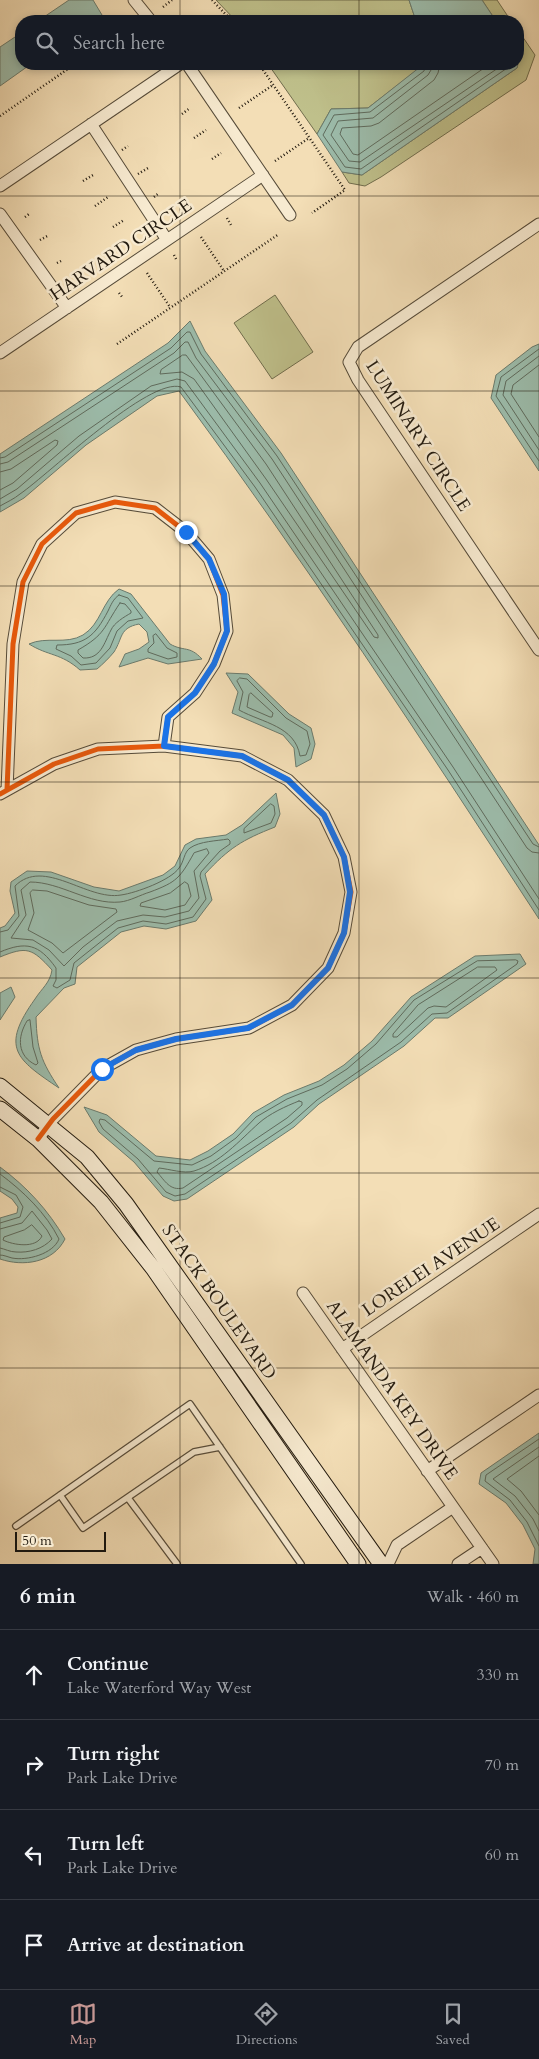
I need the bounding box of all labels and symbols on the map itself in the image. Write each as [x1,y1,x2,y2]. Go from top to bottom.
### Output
street label: HARVARD CIRCLE [45,193,197,307]
street label: LUMINARY CIRCLE [360,356,476,516]
route end [175,521,198,544]
route start [91,1058,114,1081]
street label: LORELEI AVENUE [357,1212,505,1322]
street label: STACK BOULEVARD [156,1219,282,1385]
street label: ALAMANDA KEY DRIVE [320,1295,464,1485]
scale bar [15,1529,106,1552]

